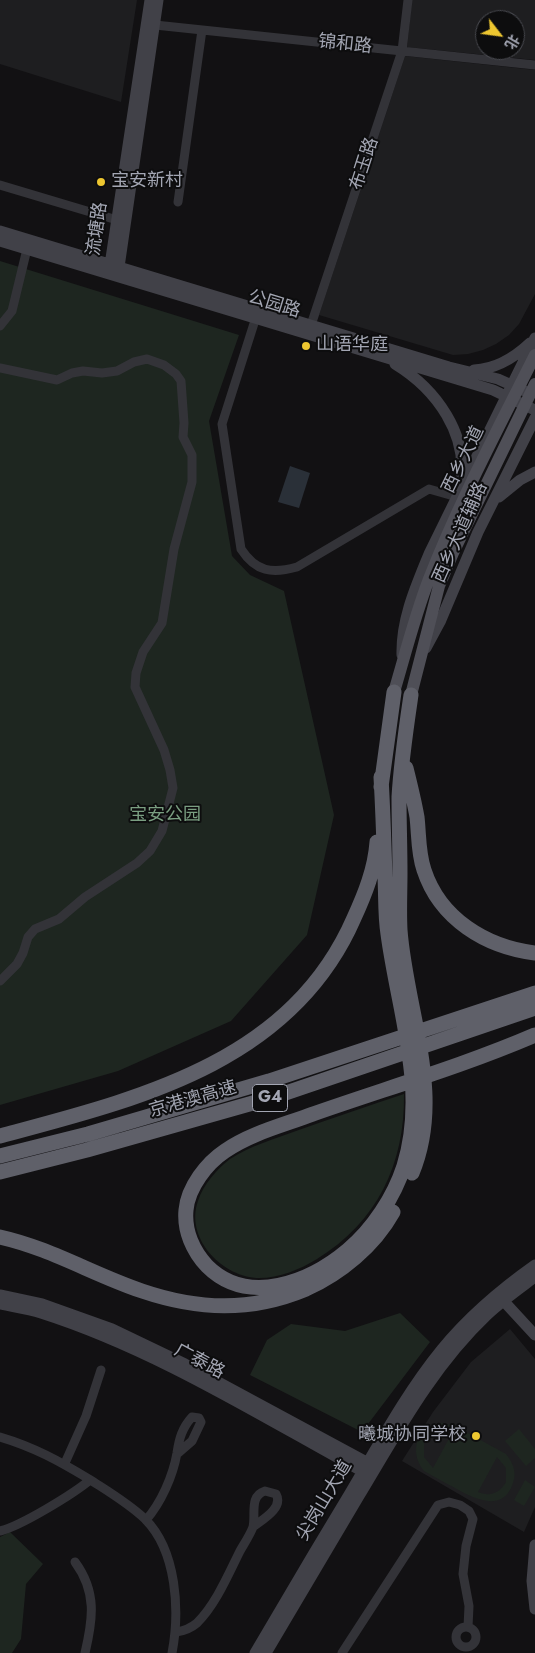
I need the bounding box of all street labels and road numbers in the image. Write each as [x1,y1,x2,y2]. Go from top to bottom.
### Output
street label: 锦和路 [317,31,373,59]
street label: 布玉路 [346,135,384,193]
street label: 流塘路 [84,201,112,257]
street label: 公园路 [245,287,303,323]
street label: 西乡大道 [439,423,489,497]
street label: 西乡大道辅路 [429,479,493,587]
street label: 京港澳高速 [147,1077,239,1123]
road number: G4 [252,1084,288,1112]
street label: 广泰路 [170,1340,228,1384]
street label: 尖岗山大道 [293,1457,357,1545]

